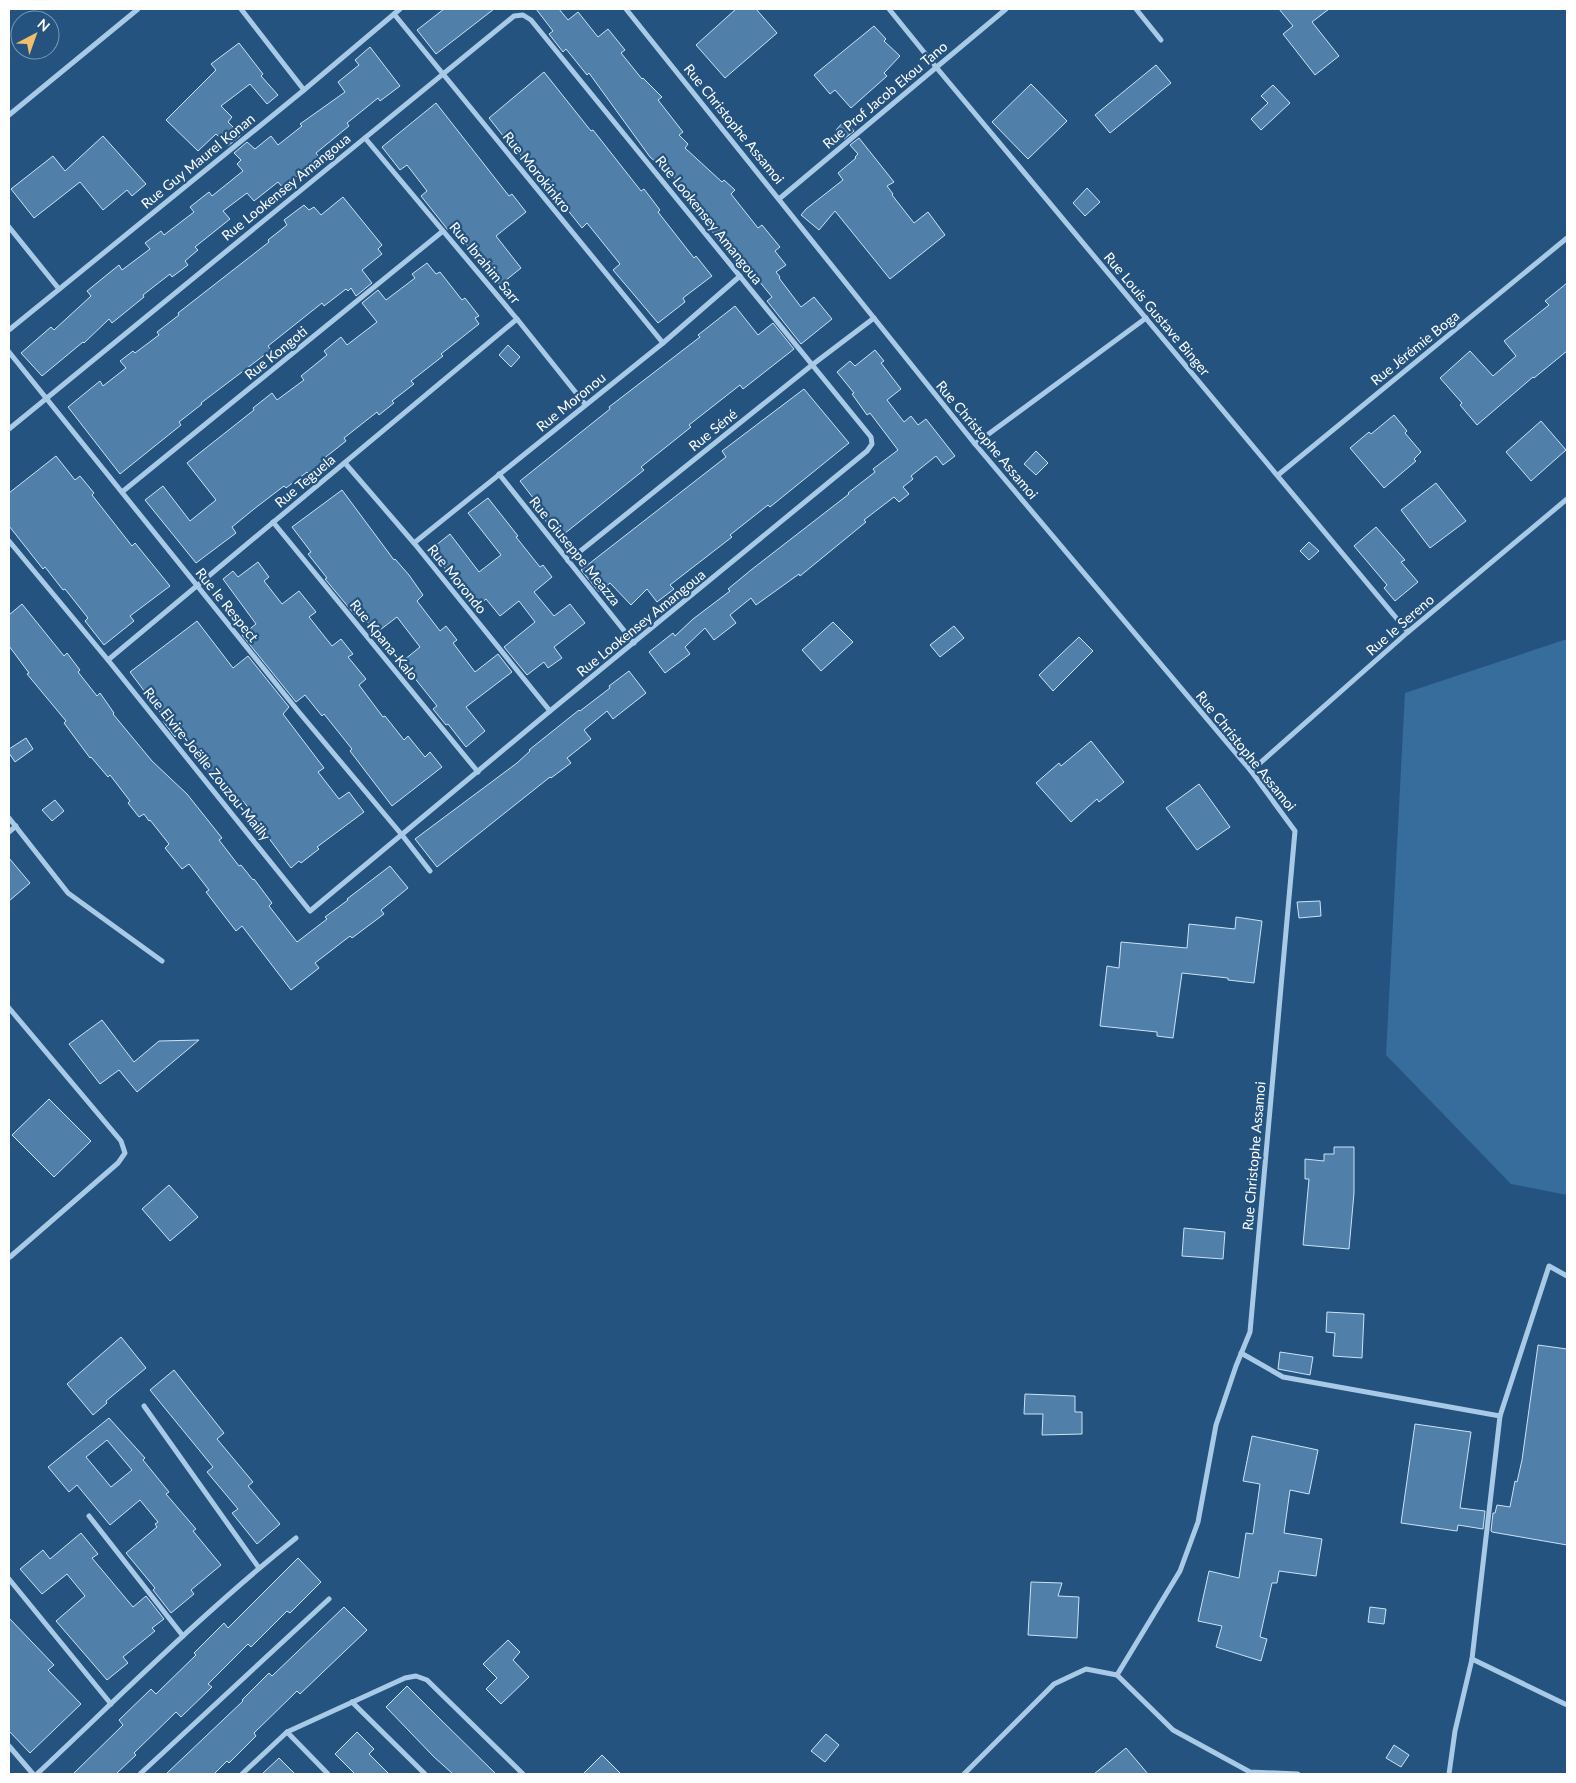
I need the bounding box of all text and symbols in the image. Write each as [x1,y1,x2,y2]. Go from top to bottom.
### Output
north arrow [10,10,60,60]
text: N [34,15,54,35]
street label: Rue Prof Jacob Ekou Tano [819,37,951,152]
street label: Rue Christophe Assamoi [681,60,788,187]
street label: Rue Guy Maurel Konan [137,109,258,212]
street label: Rue Morokinkro [500,128,575,216]
street label: Rue Lookensey Amangoua [218,129,353,244]
street label: Rue Lookensey Amangoua [652,152,767,287]
street label: Rue Ibrahim Sarr [446,218,525,307]
street label: Rue Louis Gustave Binger [1101,248,1214,379]
street label: Rue Jérémie Boga [1367,307,1462,389]
street label: Rue Kongoti [241,322,310,383]
street label: Rue Moronou [533,368,609,435]
street label: Rue Christophe Assamoi [933,377,1042,502]
street label: Rue Séné [685,405,740,454]
street label: Rue Teguela [271,450,338,511]
street label: Rue Giuseppe Meazza [526,493,625,609]
street label: Rue Morondo [424,541,491,617]
street label: Rue le Respect [192,564,262,645]
street label: Rue Lookensey Amangoua [573,565,708,680]
street label: Rue le Sereno [1362,590,1437,659]
street label: Rue Kpana-Kalo [347,596,422,683]
street label: Rue Elvire-Joëlle Zouzou-Mailly [140,684,275,844]
street label: Rue Christophe Assamoi [1193,687,1300,814]
street label: Rue Christophe Assamoi [1239,1081,1268,1231]

